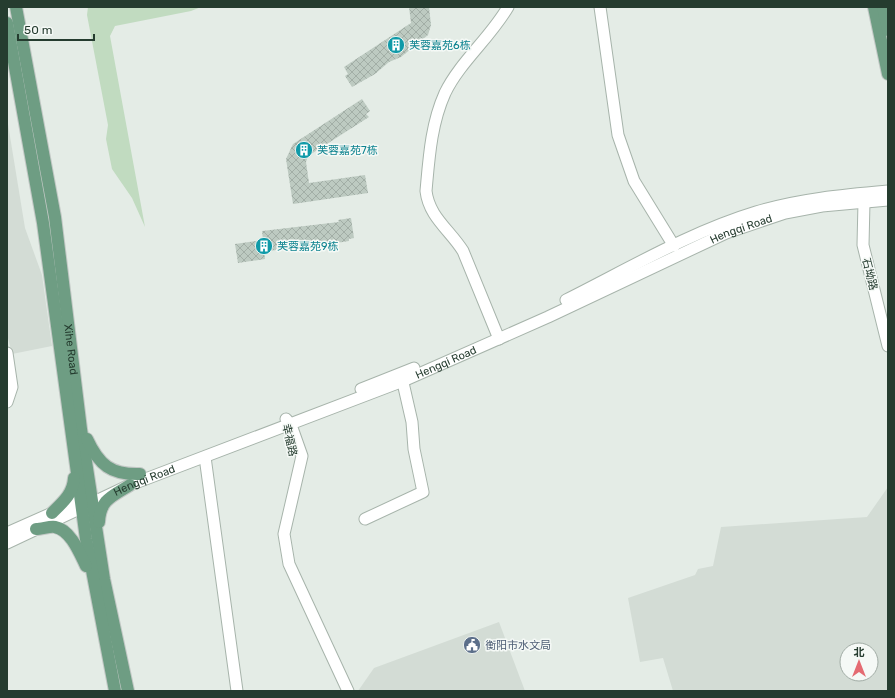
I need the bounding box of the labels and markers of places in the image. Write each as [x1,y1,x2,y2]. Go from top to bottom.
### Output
building icon: 芙蓉嘉苑6栋 [386,35,406,55]
place label: 芙蓉嘉苑6栋 [409,39,471,52]
building icon: 芙蓉嘉苑7栋 [294,140,314,160]
place label: 芙蓉嘉苑7栋 [317,144,378,157]
building icon: 芙蓉嘉苑9栋 [254,236,274,256]
place label: 芙蓉嘉苑9栋 [277,240,339,253]
public building icon: 衡阳市水文局 [462,635,482,655]
place label: 衡阳市水文局 [485,639,551,652]

